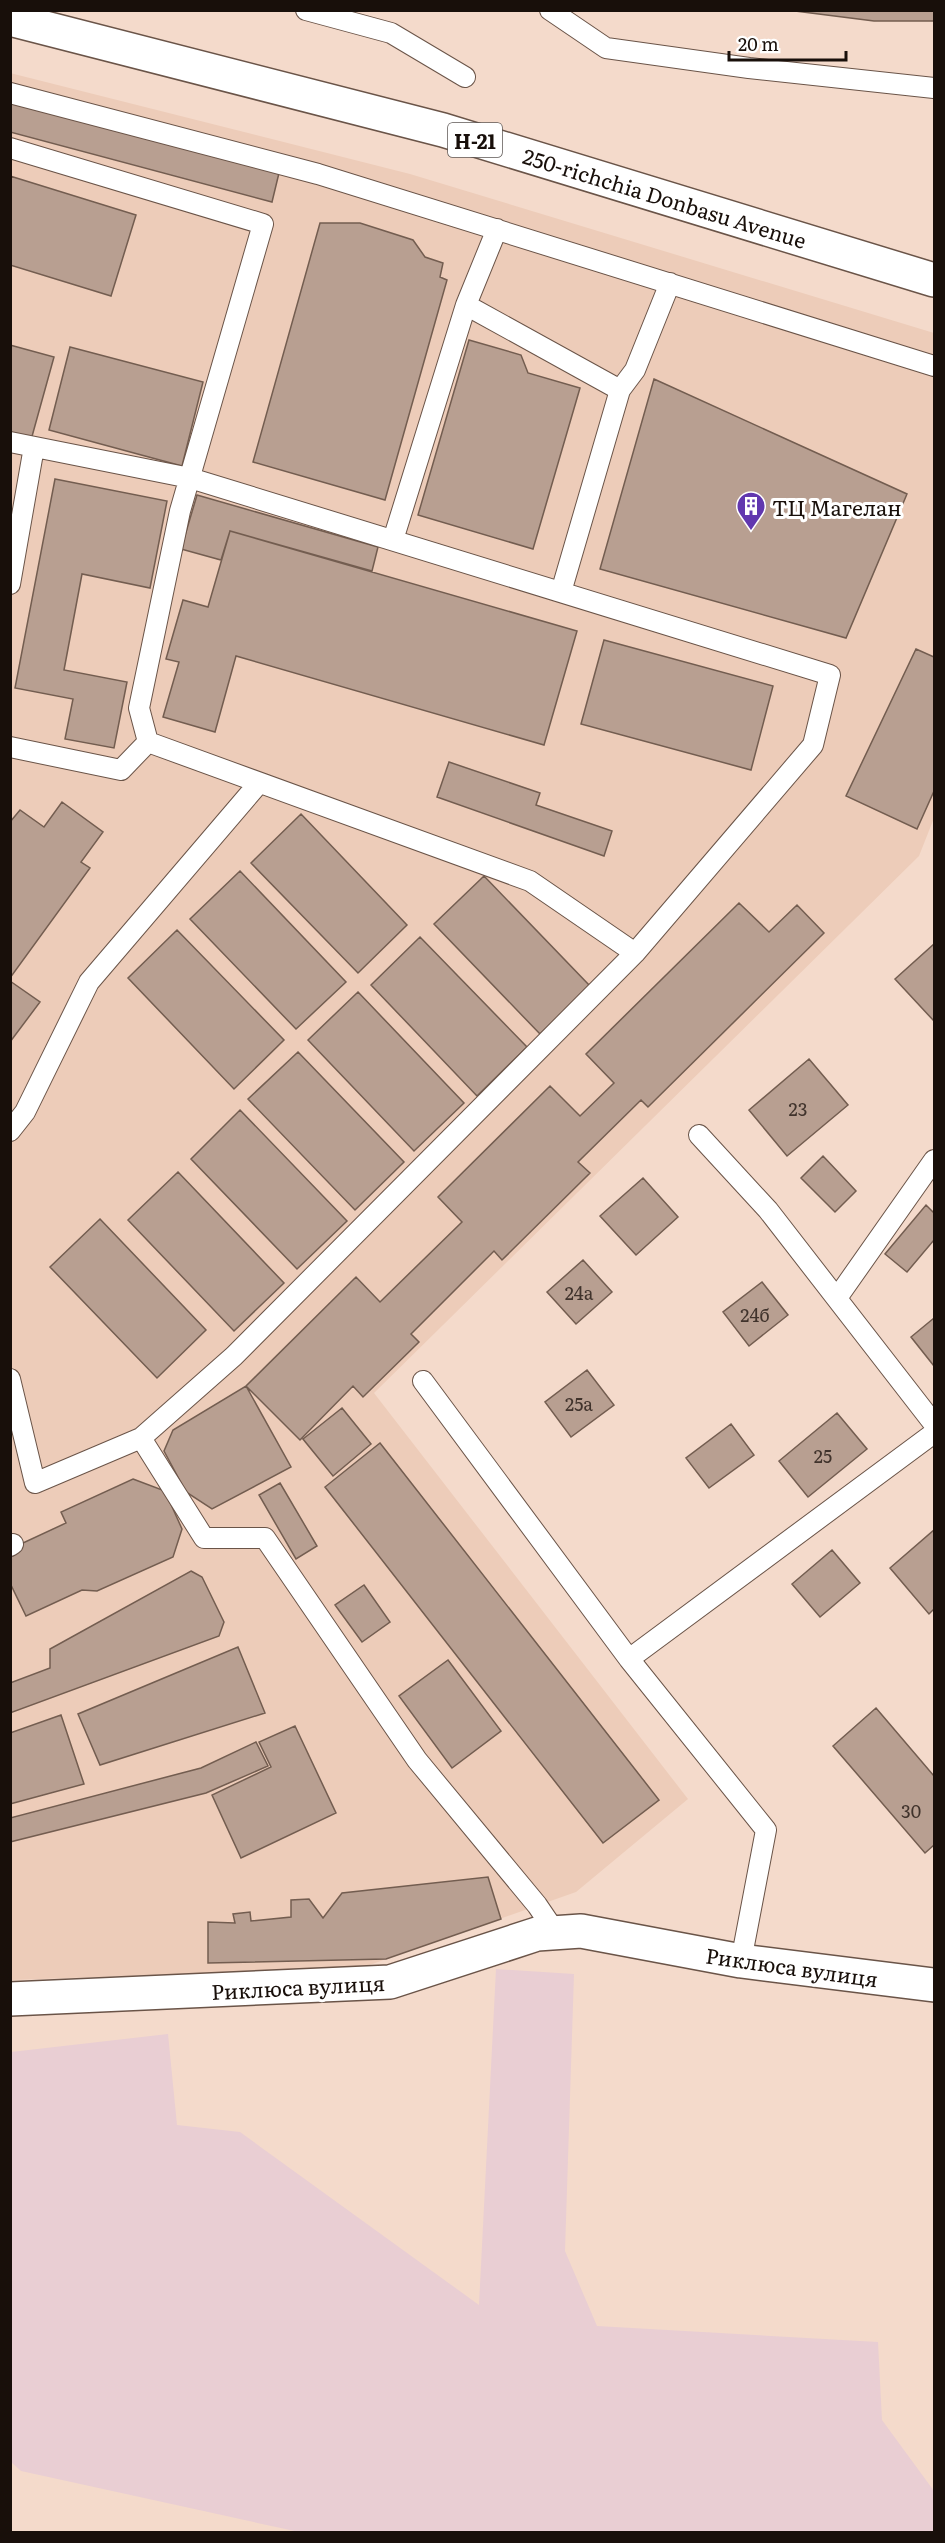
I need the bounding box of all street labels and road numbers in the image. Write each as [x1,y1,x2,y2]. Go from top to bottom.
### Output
road number: Н-21 [448,123,502,157]
street label: 250-richchia Donbasu Avenue [520,139,810,255]
street label: Риклюса вулиця [704,1939,880,1993]
street label: Риклюса вулиця [210,1966,386,2006]

